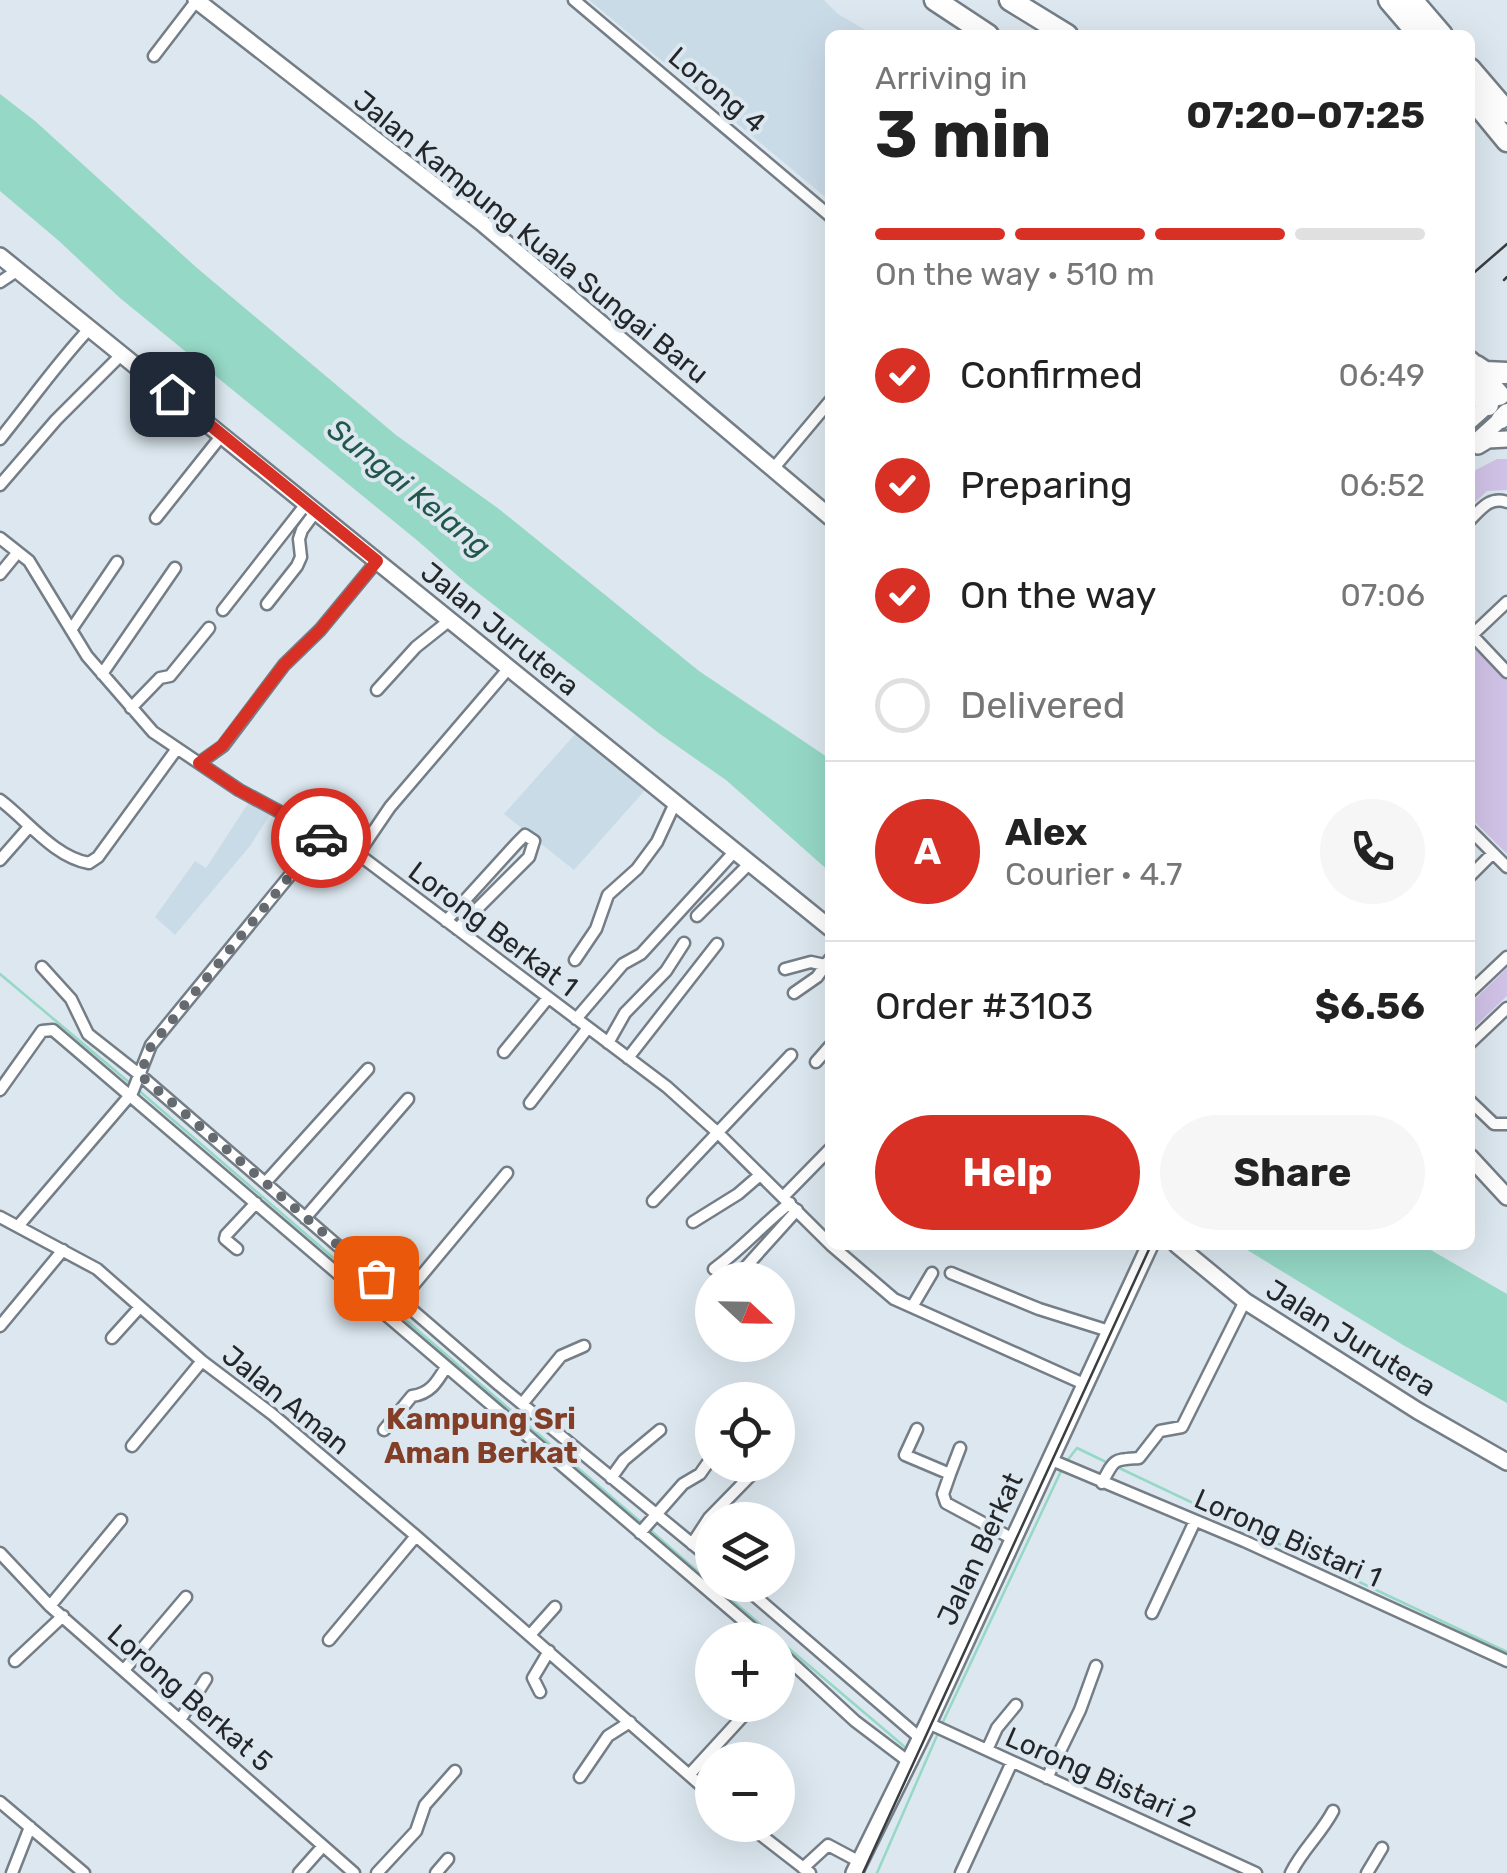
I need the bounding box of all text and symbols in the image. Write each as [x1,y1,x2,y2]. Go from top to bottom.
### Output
street label: Lorong 4 [662,40,772,140]
text: Arriving in [875,59,1027,97]
street label: Jalan Kampung Kuala Sungai Baru [347,84,715,390]
text: 07:20–07:25 [1186,92,1425,138]
text: 3 min [875,96,1052,173]
text: On the way · 510 m [875,255,1155,293]
icon: check [875,348,930,403]
pin [130,352,215,437]
text: Confirmed [960,352,1143,398]
text: 06:49 [1339,356,1425,394]
icon: home [145,367,200,422]
water label: Sungai Kelang [320,411,498,565]
icon: check [875,458,930,513]
text: Preparing [960,462,1133,508]
text: 06:52 [1339,466,1425,504]
street label: Jalan Jurutera [414,555,586,703]
icon: check [875,568,930,623]
text: On the way [960,572,1156,618]
text: 07:06 [1340,576,1425,614]
text: Delivered [960,682,1125,728]
courier [271,788,371,888]
button: phone [1320,799,1425,904]
text: Alex [1005,809,1087,855]
icon: car [294,811,349,866]
text: A [914,828,941,874]
street label: Lorong Berkat 1 [402,855,584,1003]
text: Courier · 4.7 [1005,855,1182,893]
text: Order #3103 [875,983,1093,1029]
text: $6.56 [1315,983,1425,1029]
button: Help [875,1115,1140,1230]
button: Share [1160,1115,1425,1230]
pin [334,1236,419,1321]
icon: bag [349,1251,404,1306]
north arrow [695,1262,795,1362]
map controls [695,1262,795,1842]
street label: Jalan Jurutera [1260,1273,1442,1403]
street label: Jalan Aman [216,1339,356,1461]
button: locate [695,1382,795,1482]
district label: Kampung Sri Aman Berkat [384,1401,578,1471]
street label: Jalan Berkat [930,1467,1030,1631]
street label: Lorong Bistari 1 [1190,1482,1386,1594]
button: layers [695,1502,795,1602]
street label: Lorong Berkat 5 [101,1617,279,1779]
button: + [695,1622,795,1722]
street label: Lorong Bistari 2 [1000,1720,1202,1834]
button: − [695,1742,795,1842]

